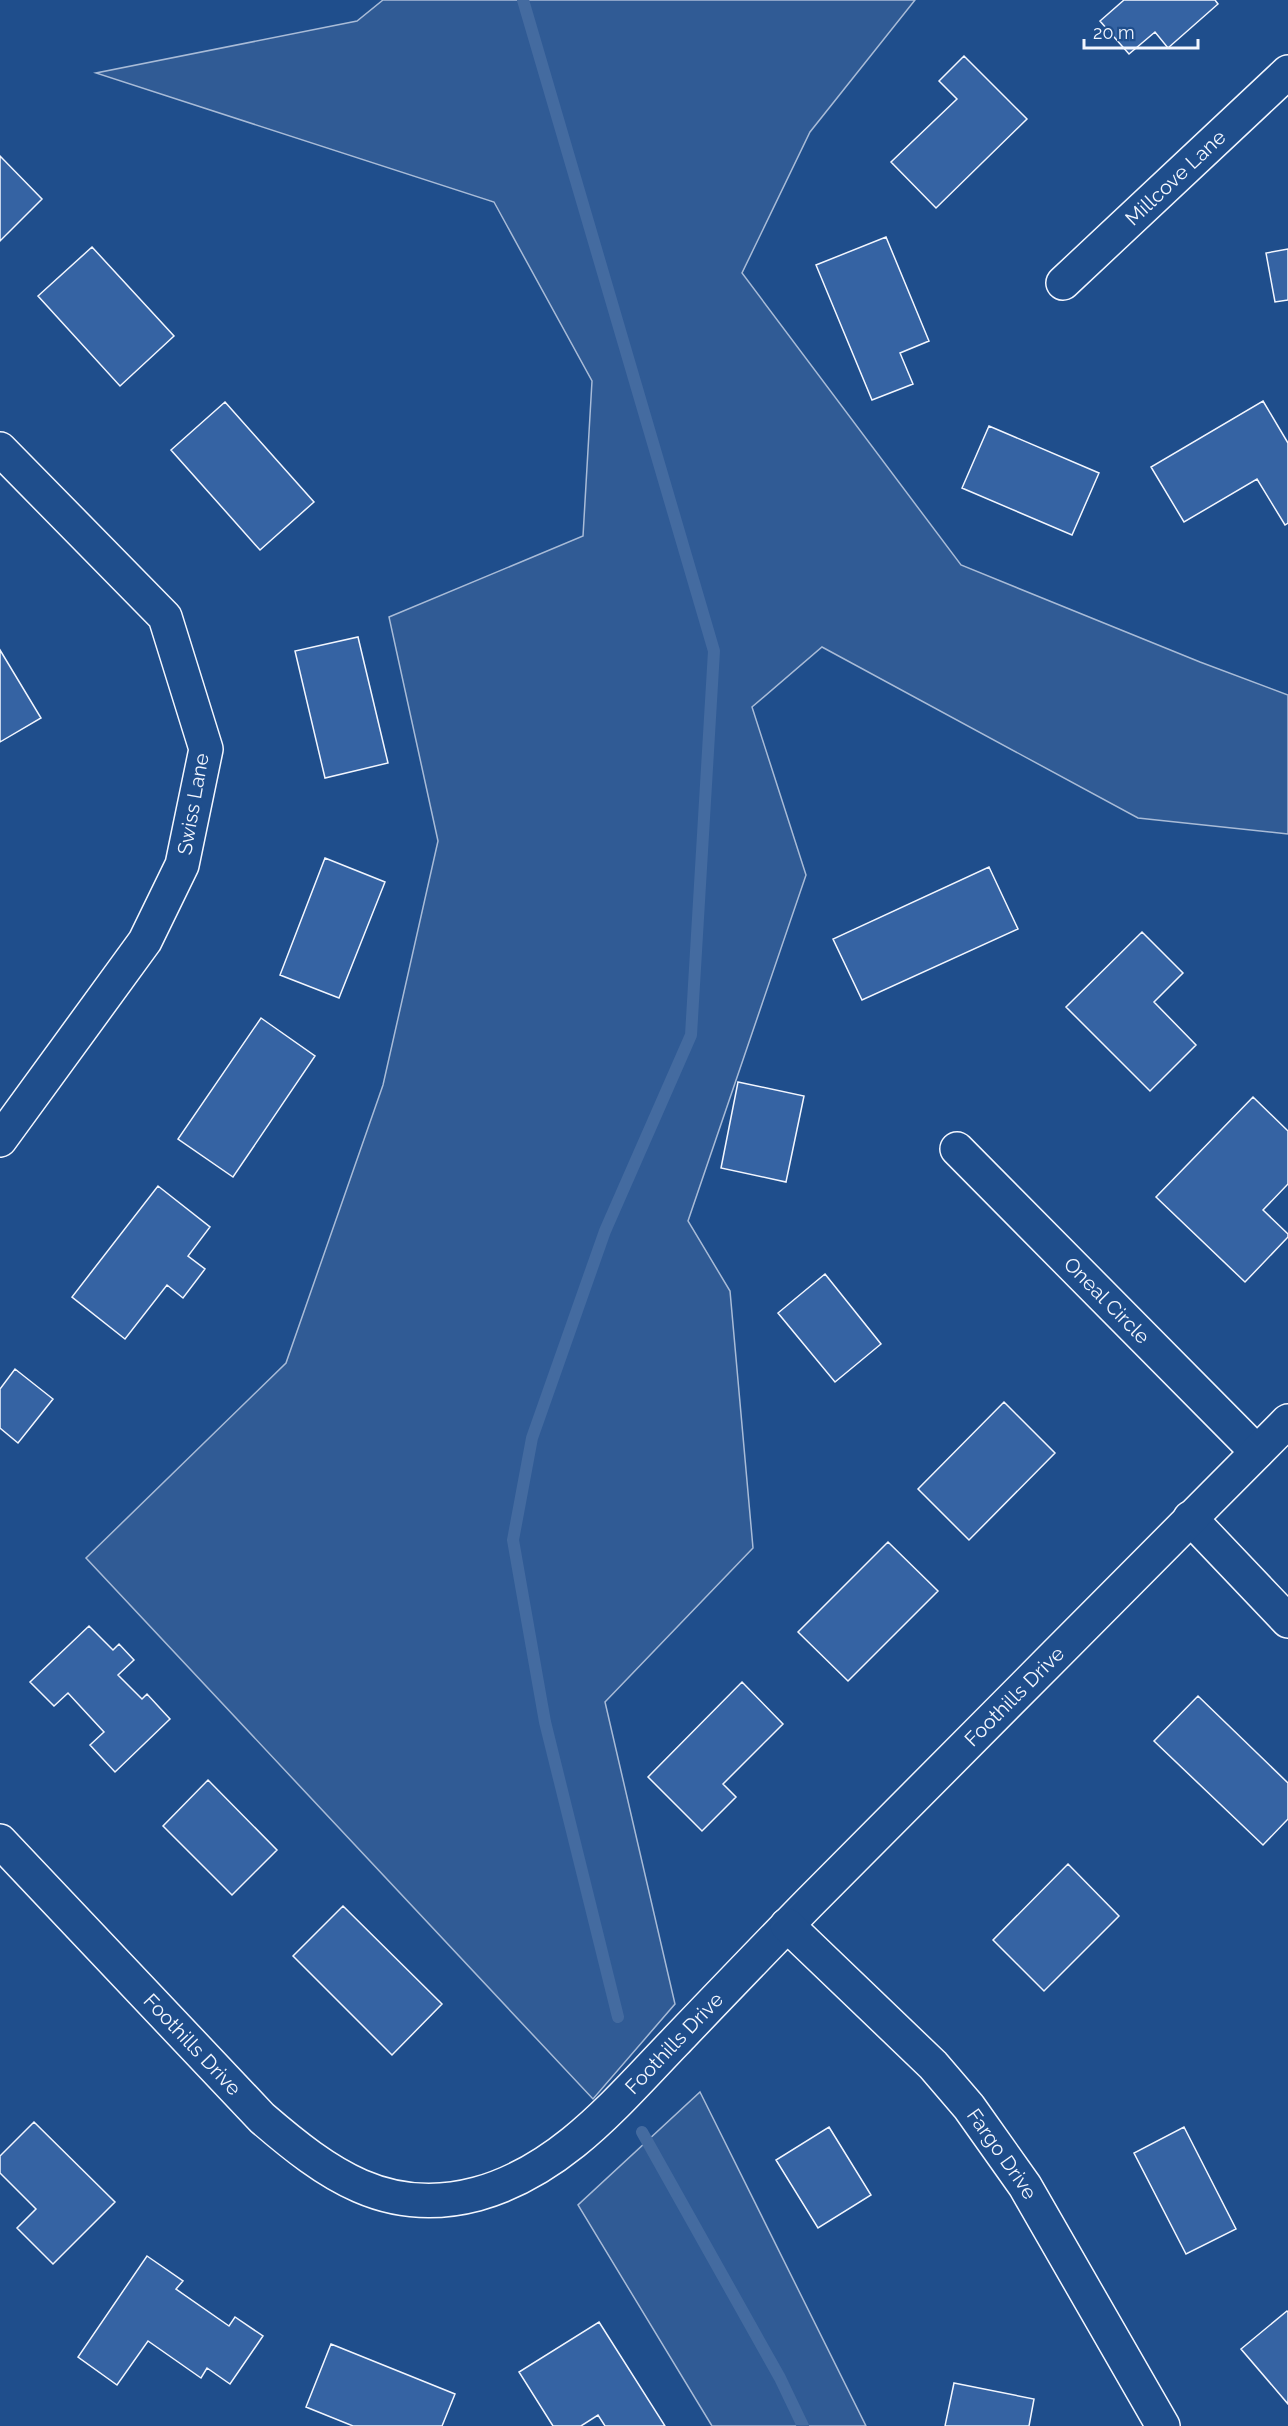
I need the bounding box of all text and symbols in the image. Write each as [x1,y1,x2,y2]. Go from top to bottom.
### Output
scale bar [1084,12,1198,50]
text: 20 m [1093,22,1135,43]
street label: Millcove Lane [1120,125,1231,230]
street label: Swiss Lane [172,751,214,857]
street label: Oneal Circle [1059,1252,1155,1349]
street label: Foothills Drive [960,1641,1069,1751]
street label: Foothills Drive [620,1987,728,2099]
street label: Foothills Drive [139,1989,246,2100]
street label: Fargo Drive [962,2104,1042,2204]

